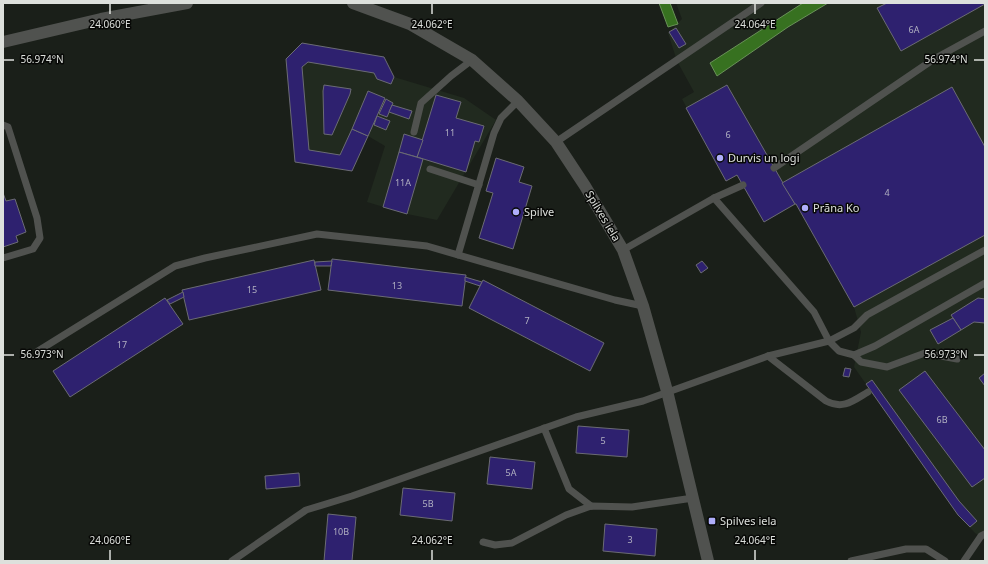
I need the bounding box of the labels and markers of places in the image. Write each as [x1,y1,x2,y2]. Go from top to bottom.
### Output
place label: Durvis un logi [728,150,799,165]
marker: Durvis un logi [715,153,725,163]
place label: Prāna Ko [813,200,860,215]
marker: Prāna Ko [800,203,810,213]
place label: Spilve [524,204,554,219]
marker: Spilve [511,207,521,217]
place label: Spilves iela [720,513,776,528]
marker: Spilves iela [707,516,717,526]

